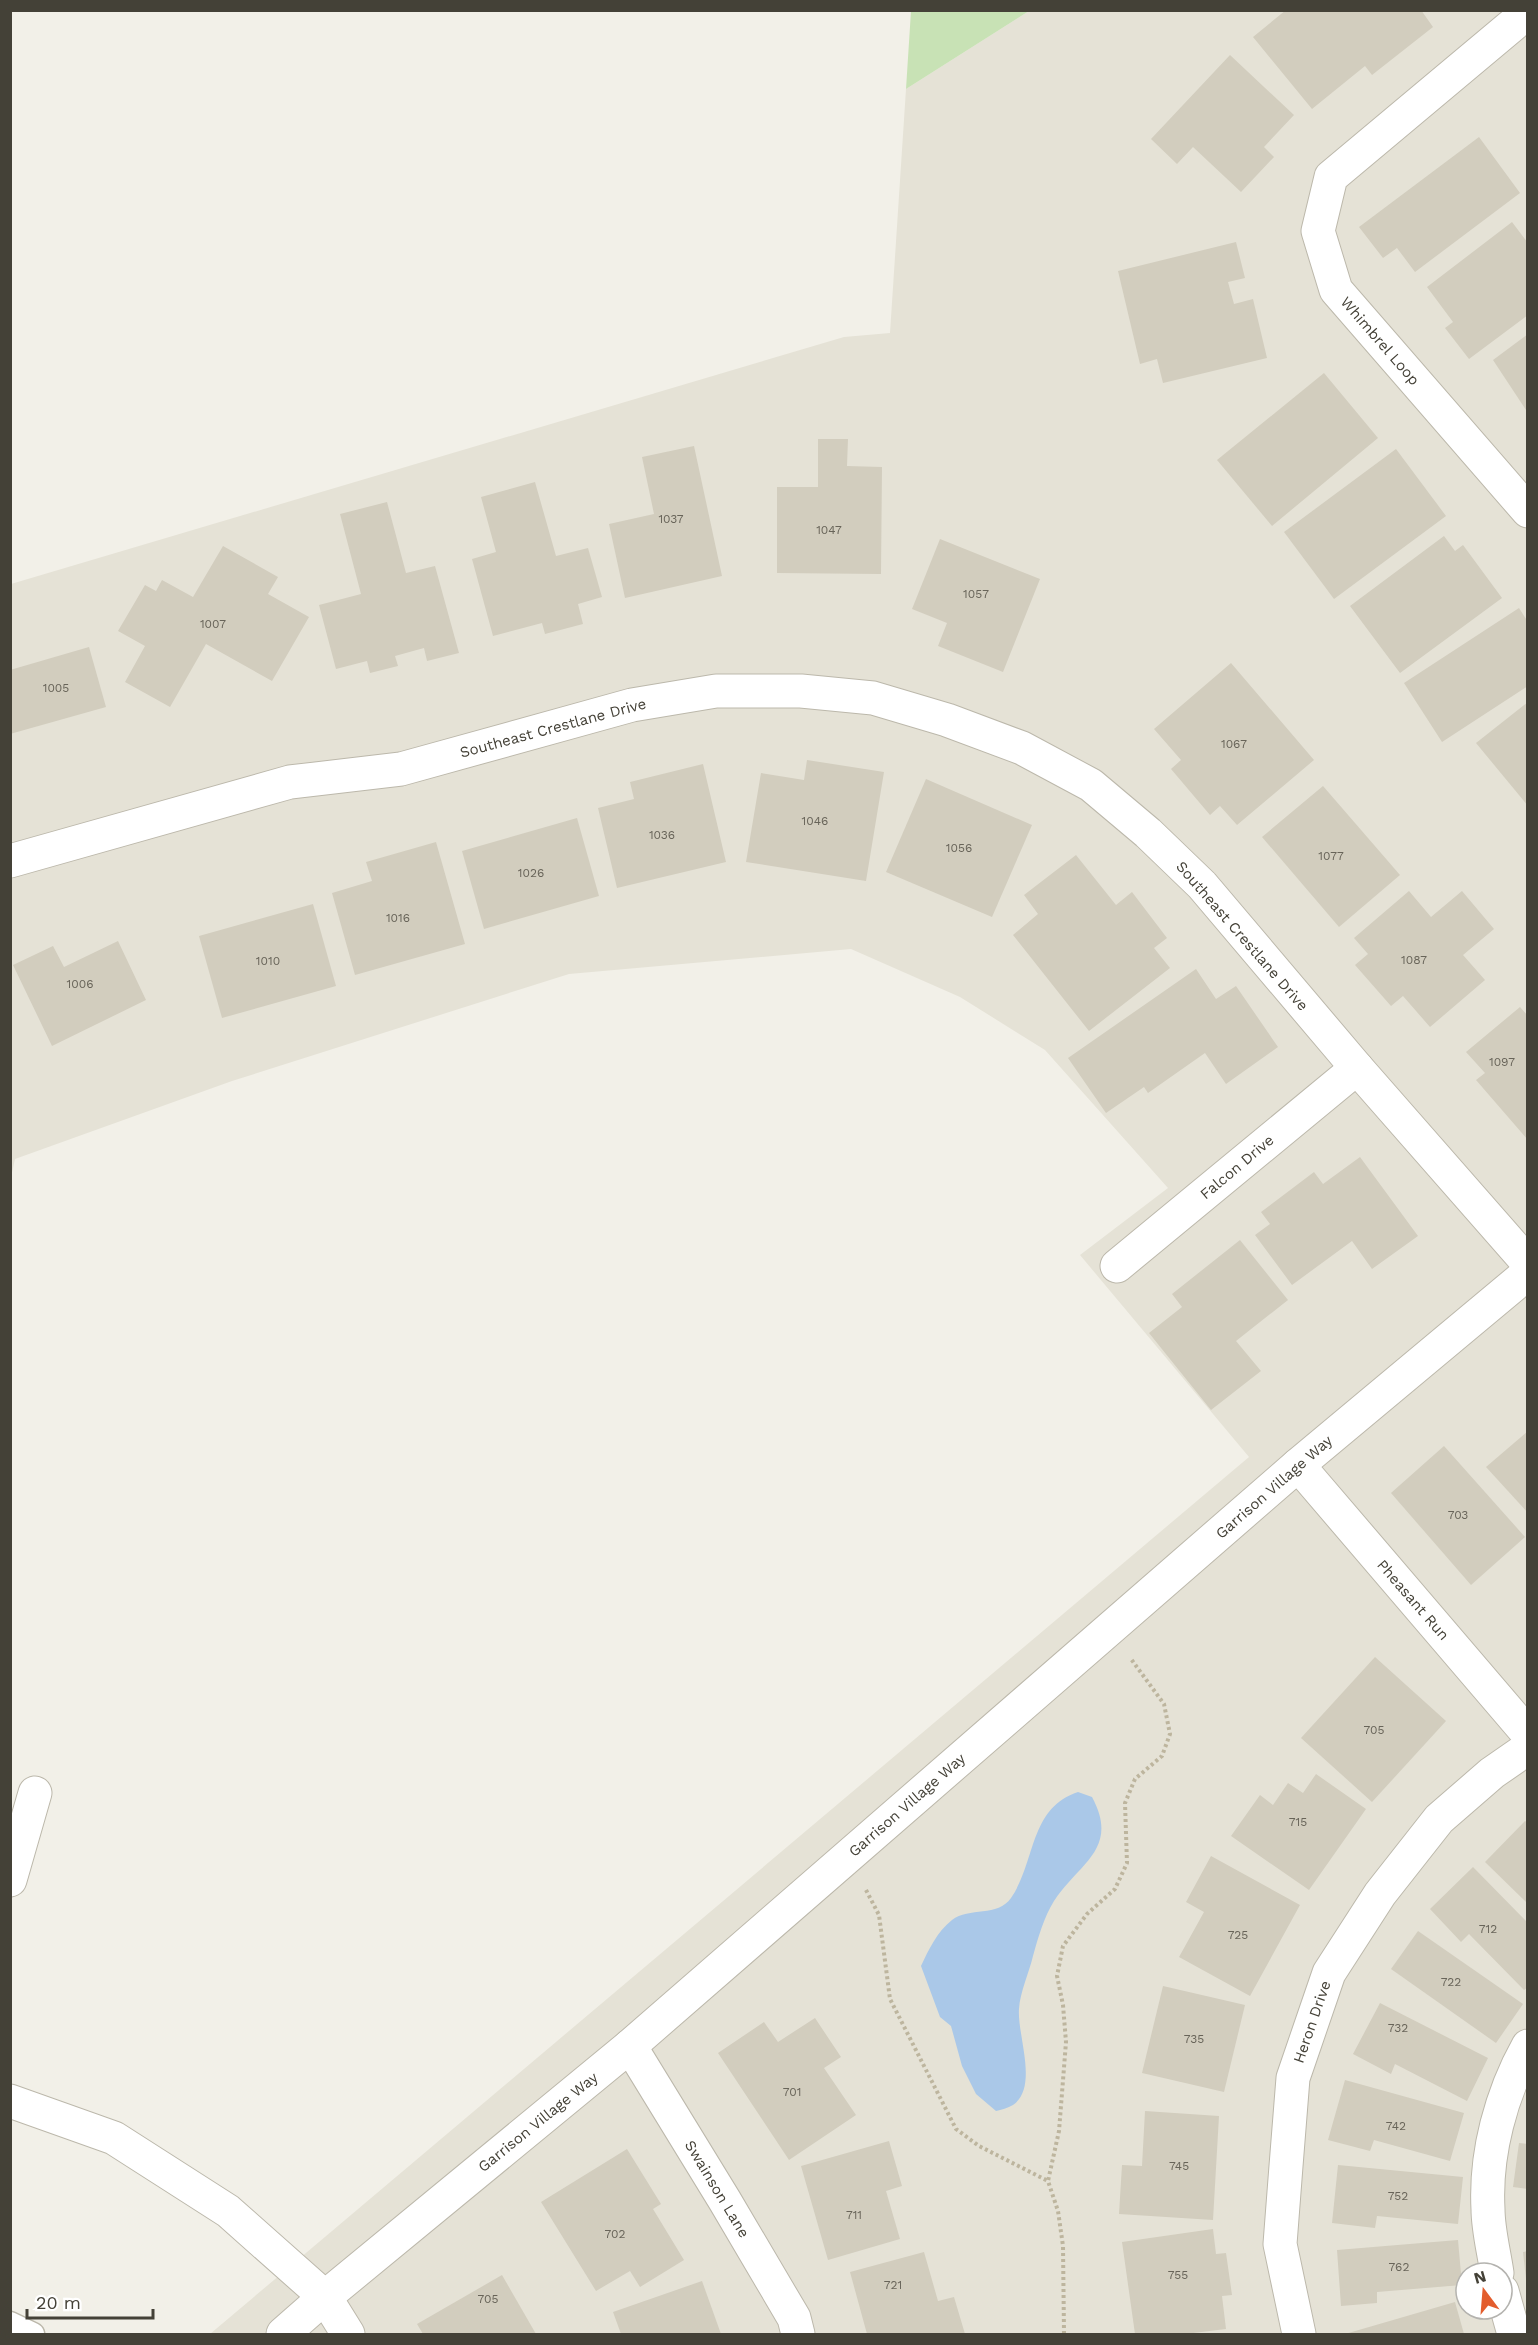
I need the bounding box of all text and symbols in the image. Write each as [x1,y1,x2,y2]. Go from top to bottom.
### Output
street label: Whimbrel Loop [1337,293,1423,389]
house number: 1037 [658,512,684,526]
house number: 1047 [816,523,842,537]
house number: 1057 [963,587,989,601]
house number: 1007 [200,617,226,631]
house number: 1005 [43,681,69,695]
street label: Southeast Crestlane Drive [458,694,648,762]
house number: 1067 [1221,737,1247,751]
house number: 1046 [802,814,828,828]
house number: 1036 [649,828,675,842]
house number: 1056 [946,841,972,855]
house number: 1077 [1318,849,1344,863]
street label: Southeast Crestlane Drive [1172,858,1312,1014]
house number: 1026 [518,866,544,880]
house number: 1016 [386,911,410,925]
house number: 1087 [1401,953,1427,967]
house number: 1010 [256,954,280,968]
house number: 1006 [67,977,93,991]
house number: 1097 [1489,1055,1515,1069]
street label: Falcon Drive [1197,1131,1277,1203]
street label: Garrison Village Way [1212,1431,1336,1543]
house number: 703 [1448,1508,1468,1522]
street label: Pheasant Run [1373,1556,1453,1644]
house number: 705 [1364,1723,1384,1737]
street label: Garrison Village Way [845,1749,969,1861]
house number: 715 [1289,1815,1307,1829]
house number: 712 [1479,1922,1497,1936]
house number: 725 [1228,1928,1248,1942]
house number: 722 [1441,1975,1461,1989]
street label: Heron Drive [1289,1978,1335,2066]
house number: 732 [1388,2021,1408,2035]
house number: 735 [1184,2032,1204,2046]
street label: Garrison Village Way [475,2068,602,2176]
house number: 701 [783,2085,801,2099]
house number: 742 [1386,2119,1406,2133]
street label: Swainson Lane [681,2137,753,2241]
house number: 745 [1169,2159,1189,2173]
house number: 752 [1388,2189,1408,2203]
house number: 711 [846,2208,862,2222]
house number: 702 [605,2227,625,2241]
house number: 762 [1389,2260,1409,2274]
north arrow [1454,2261,1514,2321]
text: N [1472,2266,1488,2288]
house number: 755 [1168,2268,1188,2282]
house number: 721 [884,2278,902,2292]
scale bar [27,2282,153,2320]
text: 20 m [36,2292,81,2313]
house number: 705 [478,2292,498,2306]

